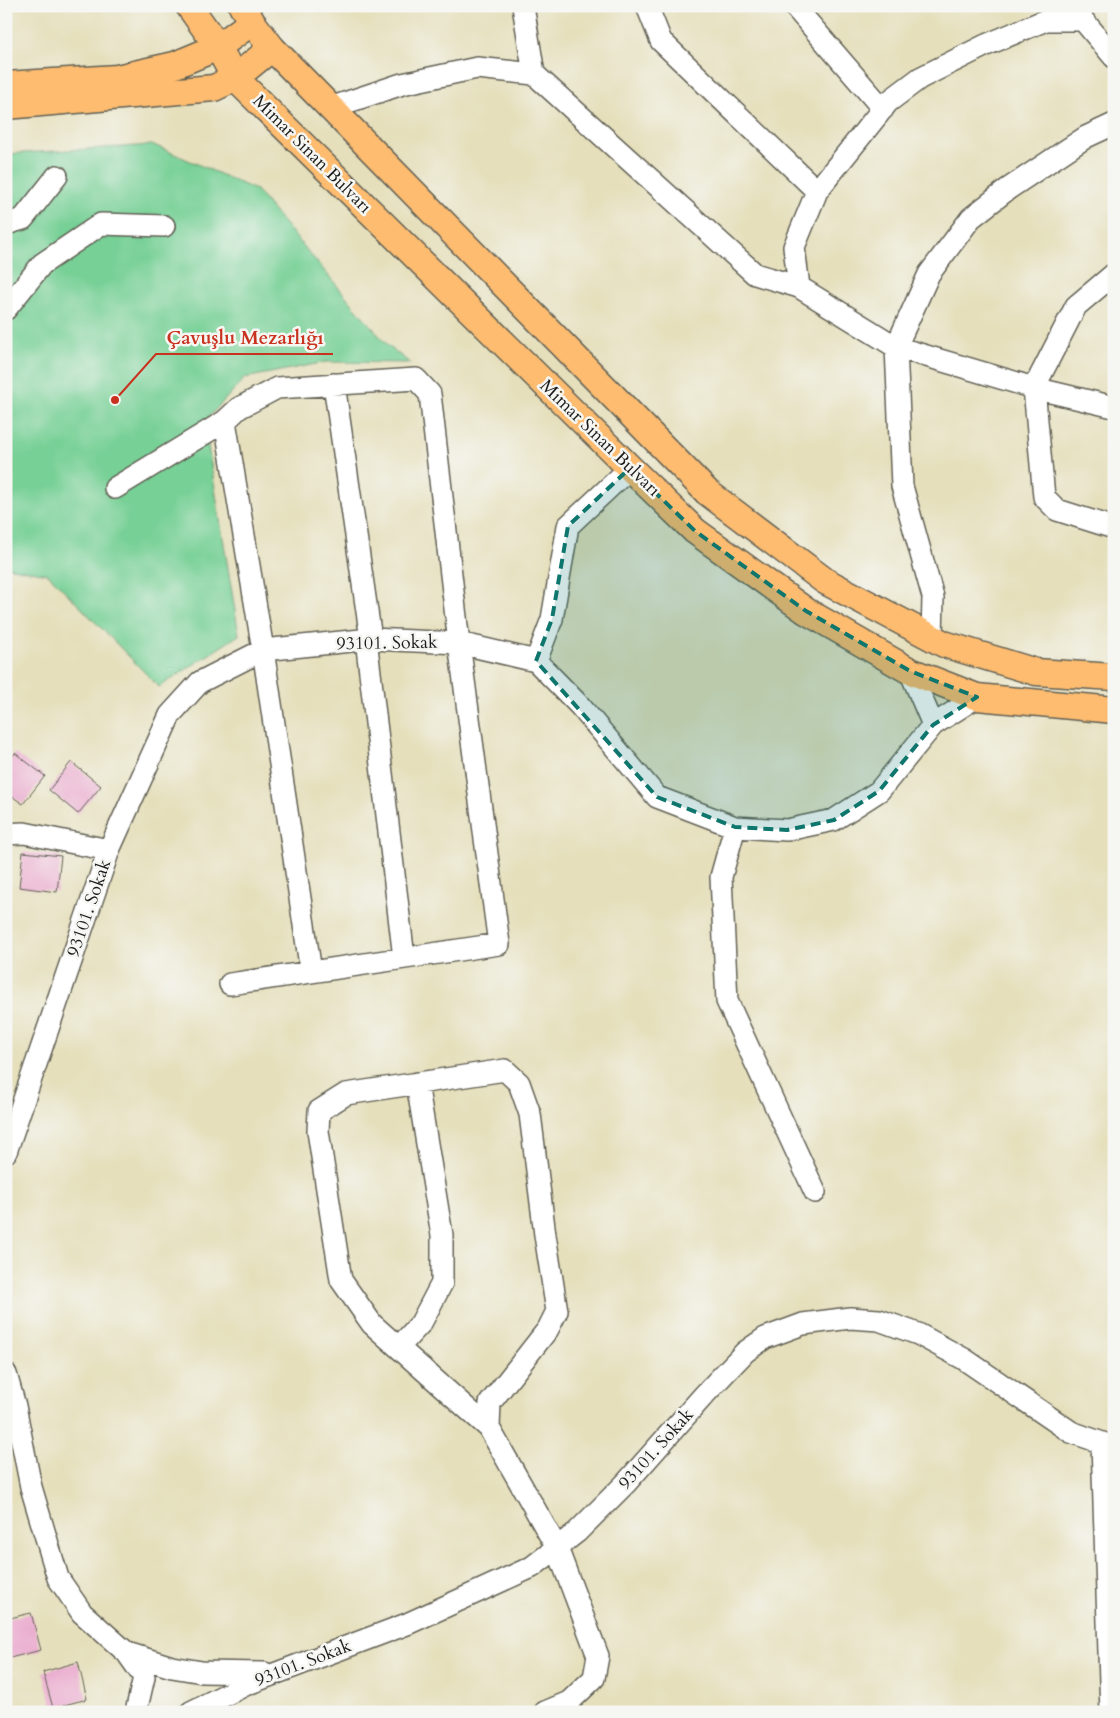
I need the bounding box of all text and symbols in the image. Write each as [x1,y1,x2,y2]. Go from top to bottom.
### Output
street label: Mimar Sinan Bulvarı [247,89,377,219]
callout: Çavuşlu Mezarlığı [156,320,333,354]
text: Çavuşlu Mezarlığı [166,325,324,351]
street label: Mimar Sinan Bulvarı [534,374,666,502]
street label: 93101. Sokak [336,630,438,656]
street label: 93101. Sokak [61,856,117,960]
street label: 93101. Sokak [613,1403,699,1495]
street label: 93101. Sokak [251,1633,355,1693]

